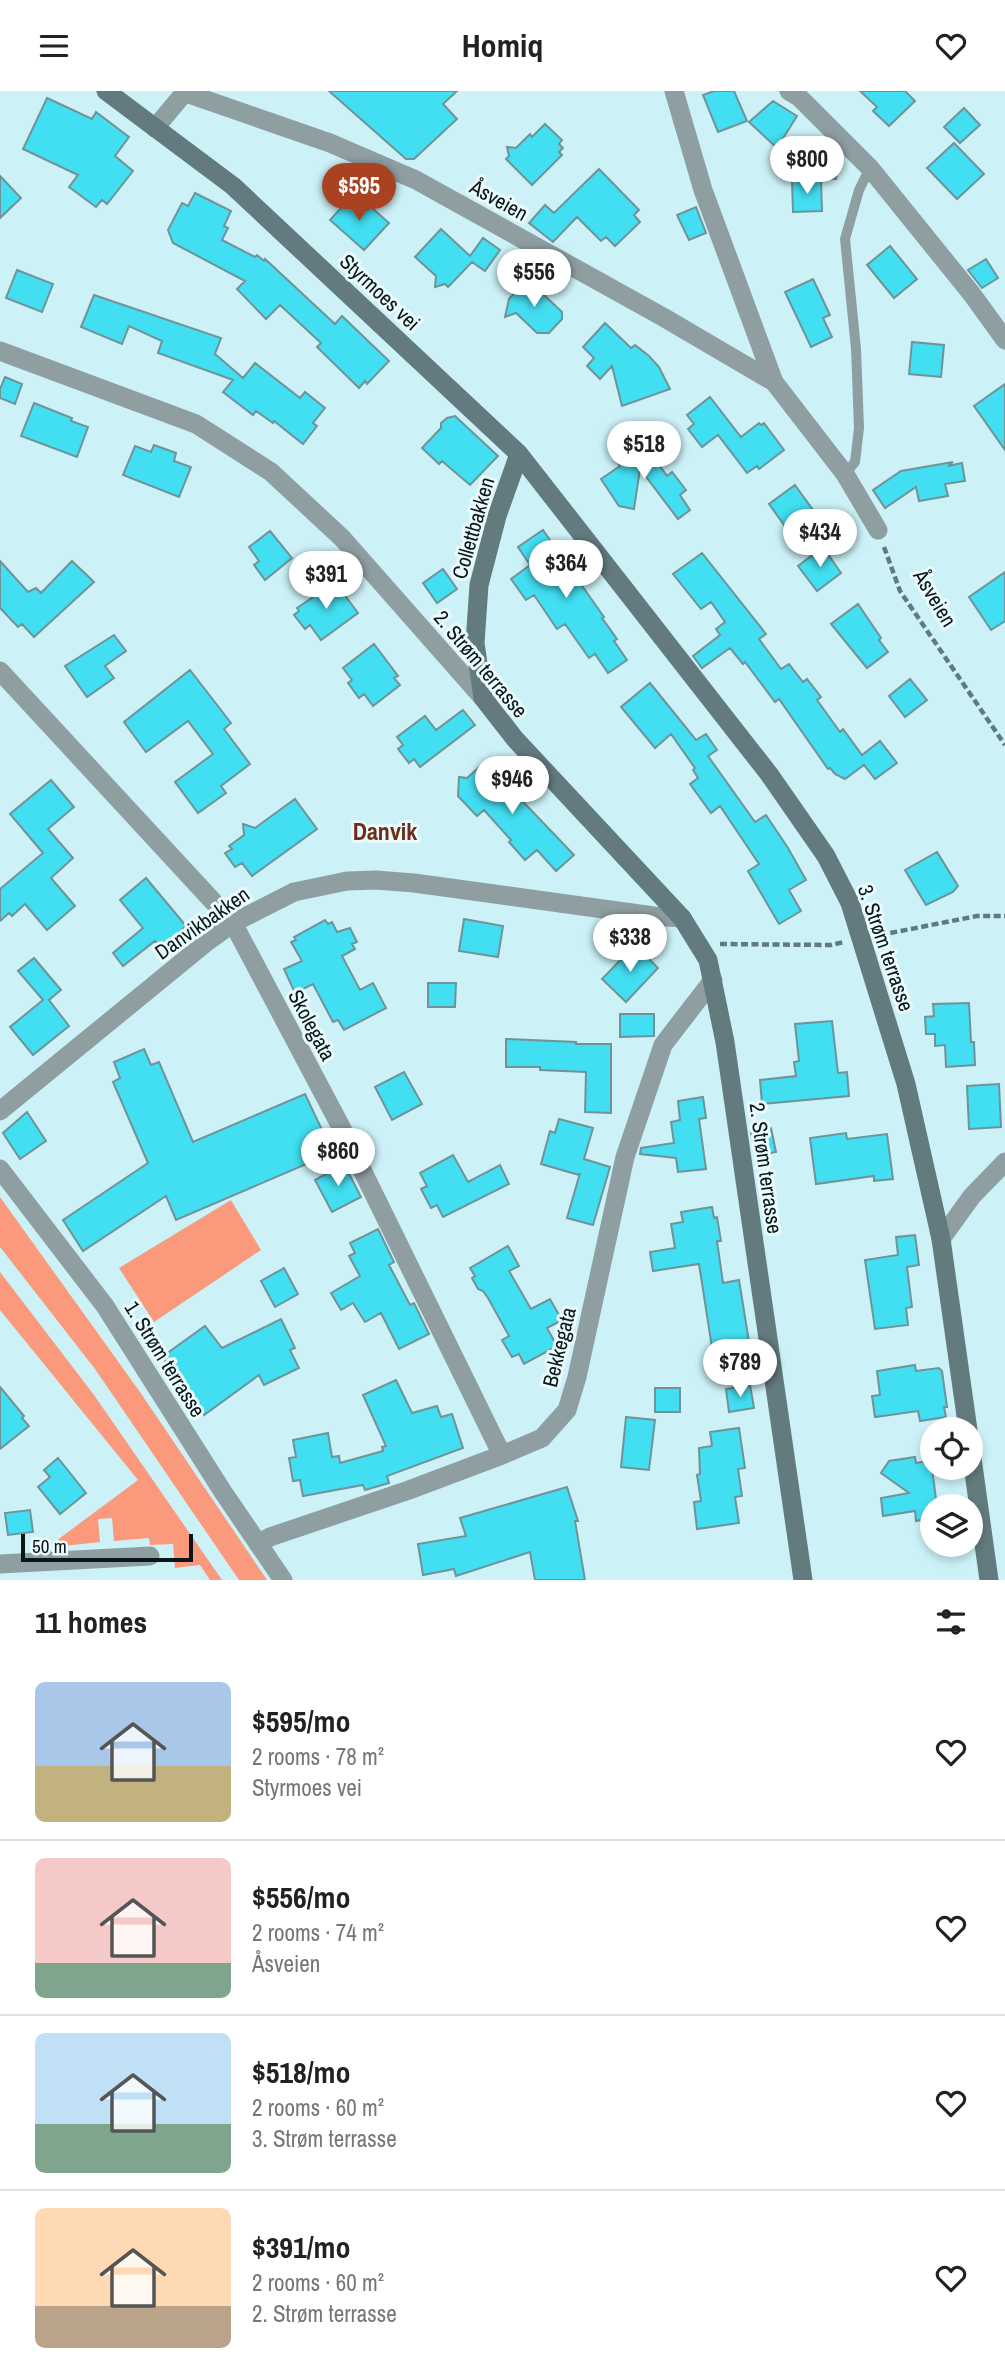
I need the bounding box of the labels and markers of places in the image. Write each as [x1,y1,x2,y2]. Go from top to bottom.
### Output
pin: $800 [766,137,848,196]
pin: $595 [318,163,400,223]
pin: $556 [493,249,575,309]
pin: $518 [603,421,685,481]
pin: $434 [779,510,861,569]
pin: $364 [525,540,607,600]
pin: $391 [285,552,367,611]
pin: $946 [471,757,553,816]
pin: $338 [589,915,671,974]
pin: $860 [297,1129,379,1188]
pin: $789 [699,1339,781,1399]

